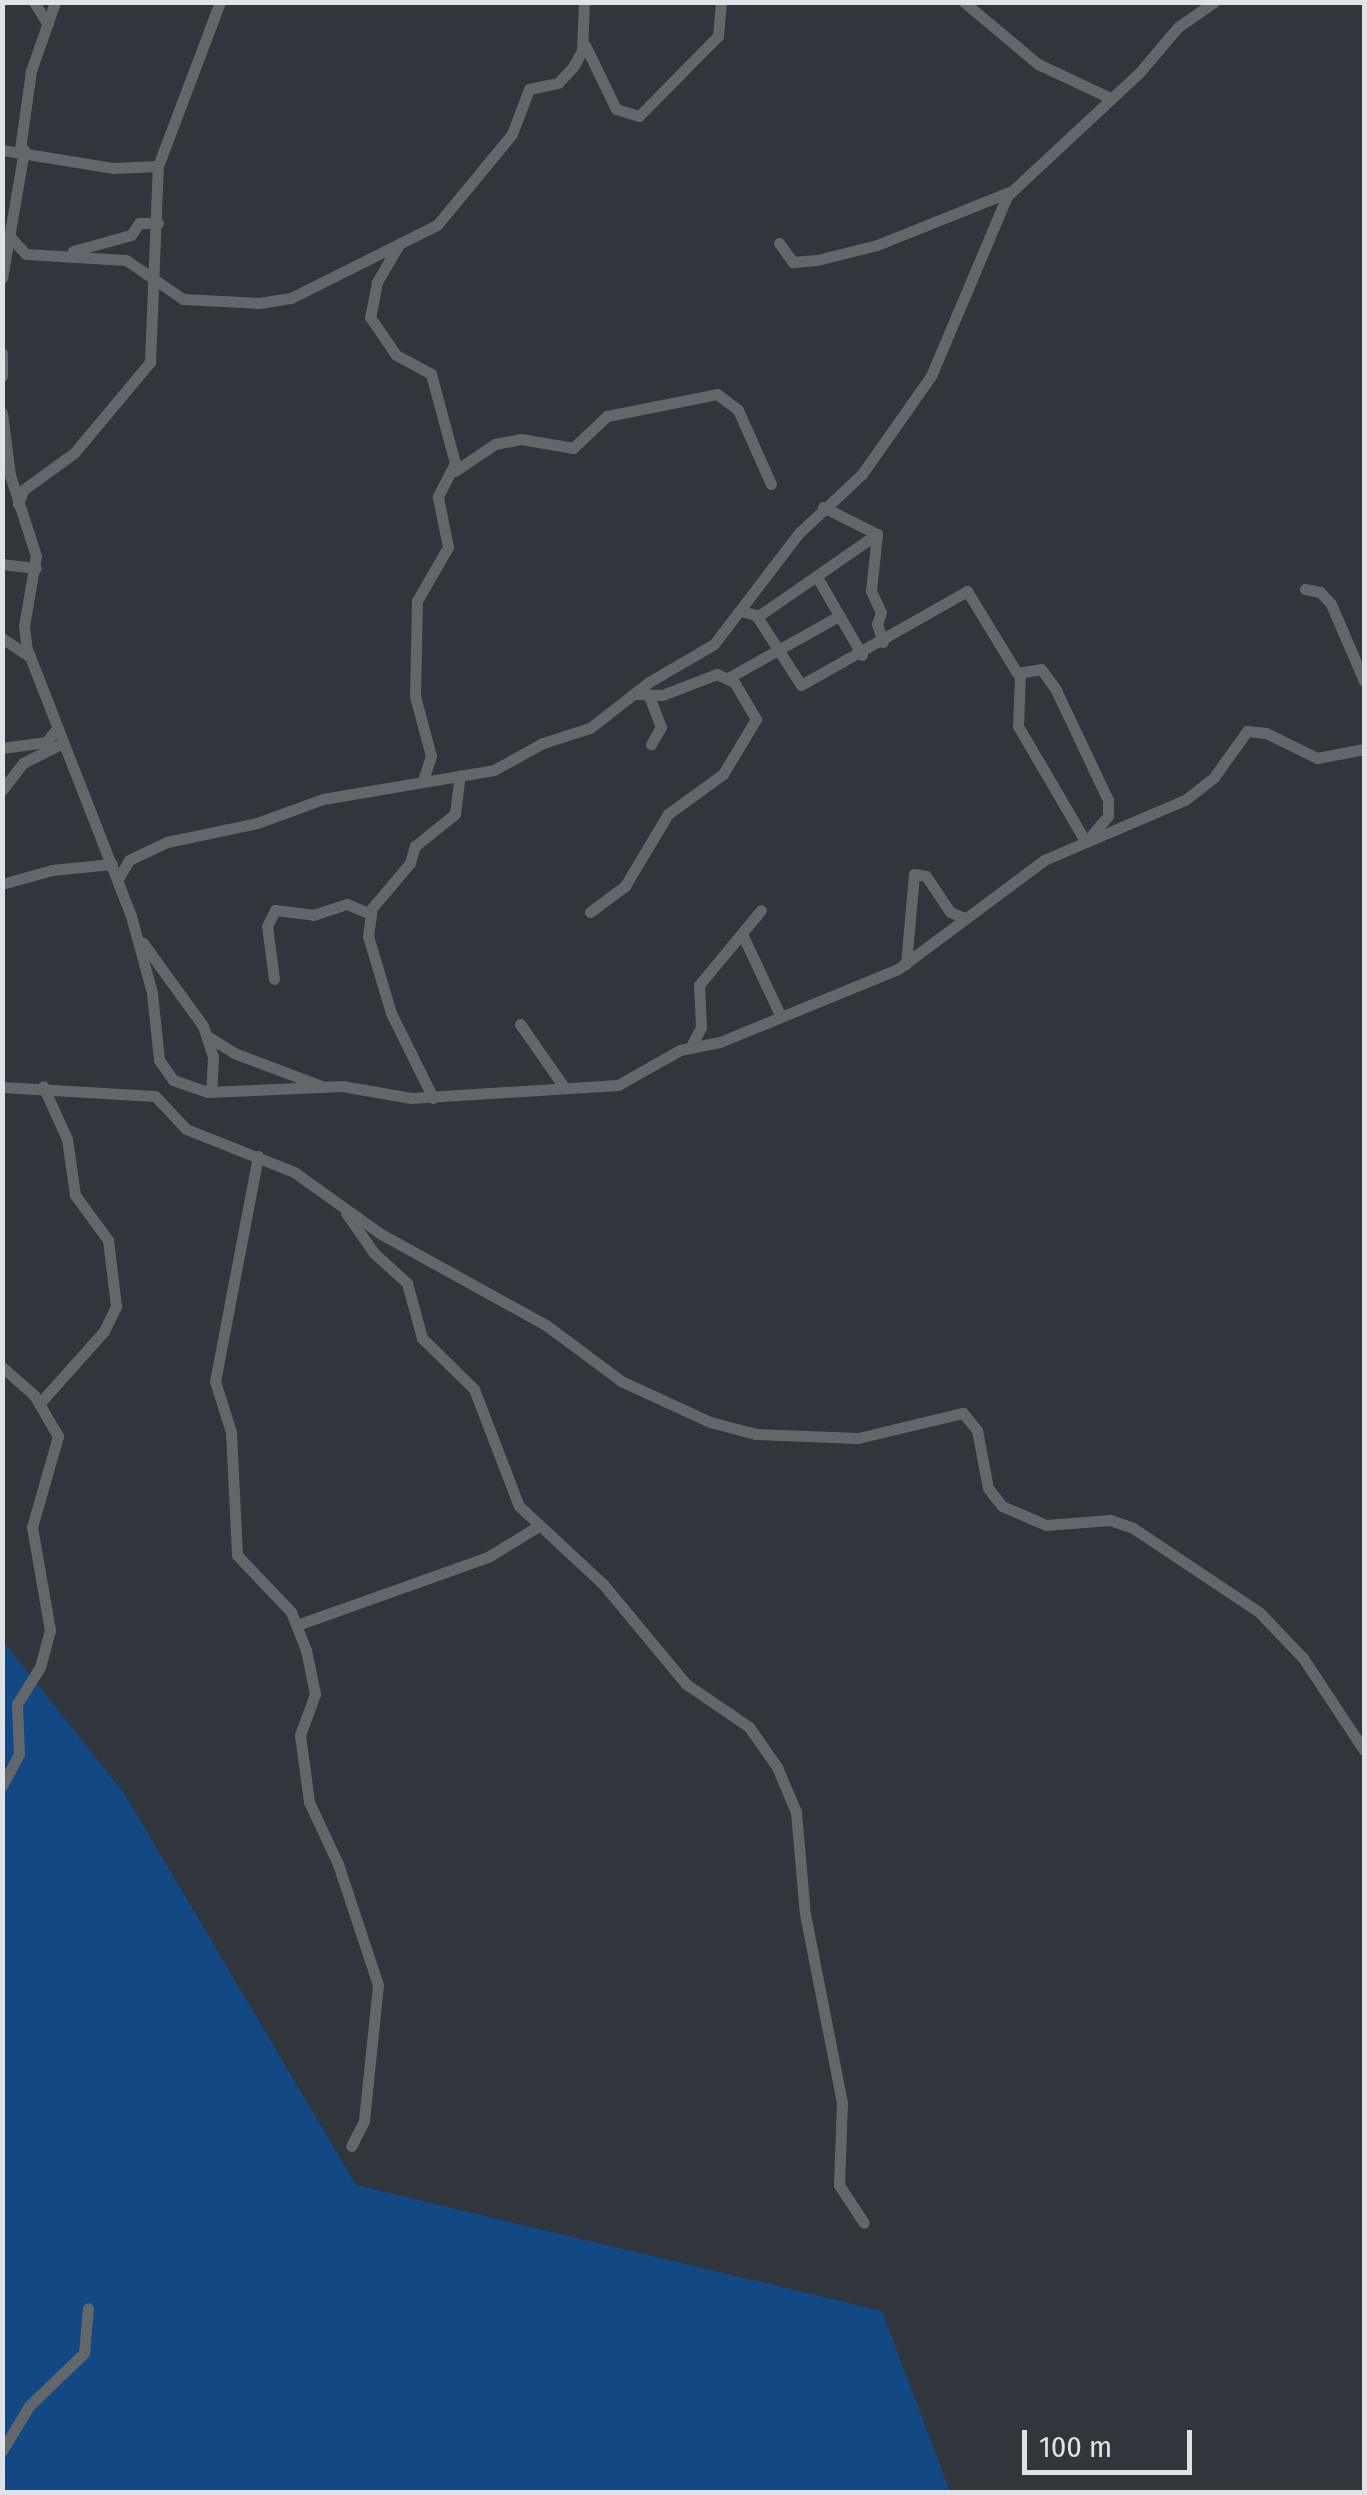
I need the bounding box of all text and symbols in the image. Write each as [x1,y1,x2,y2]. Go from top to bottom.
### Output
scale bar [1027,2410,1197,2472]
text: 100 m [1039,2429,1112,2465]

